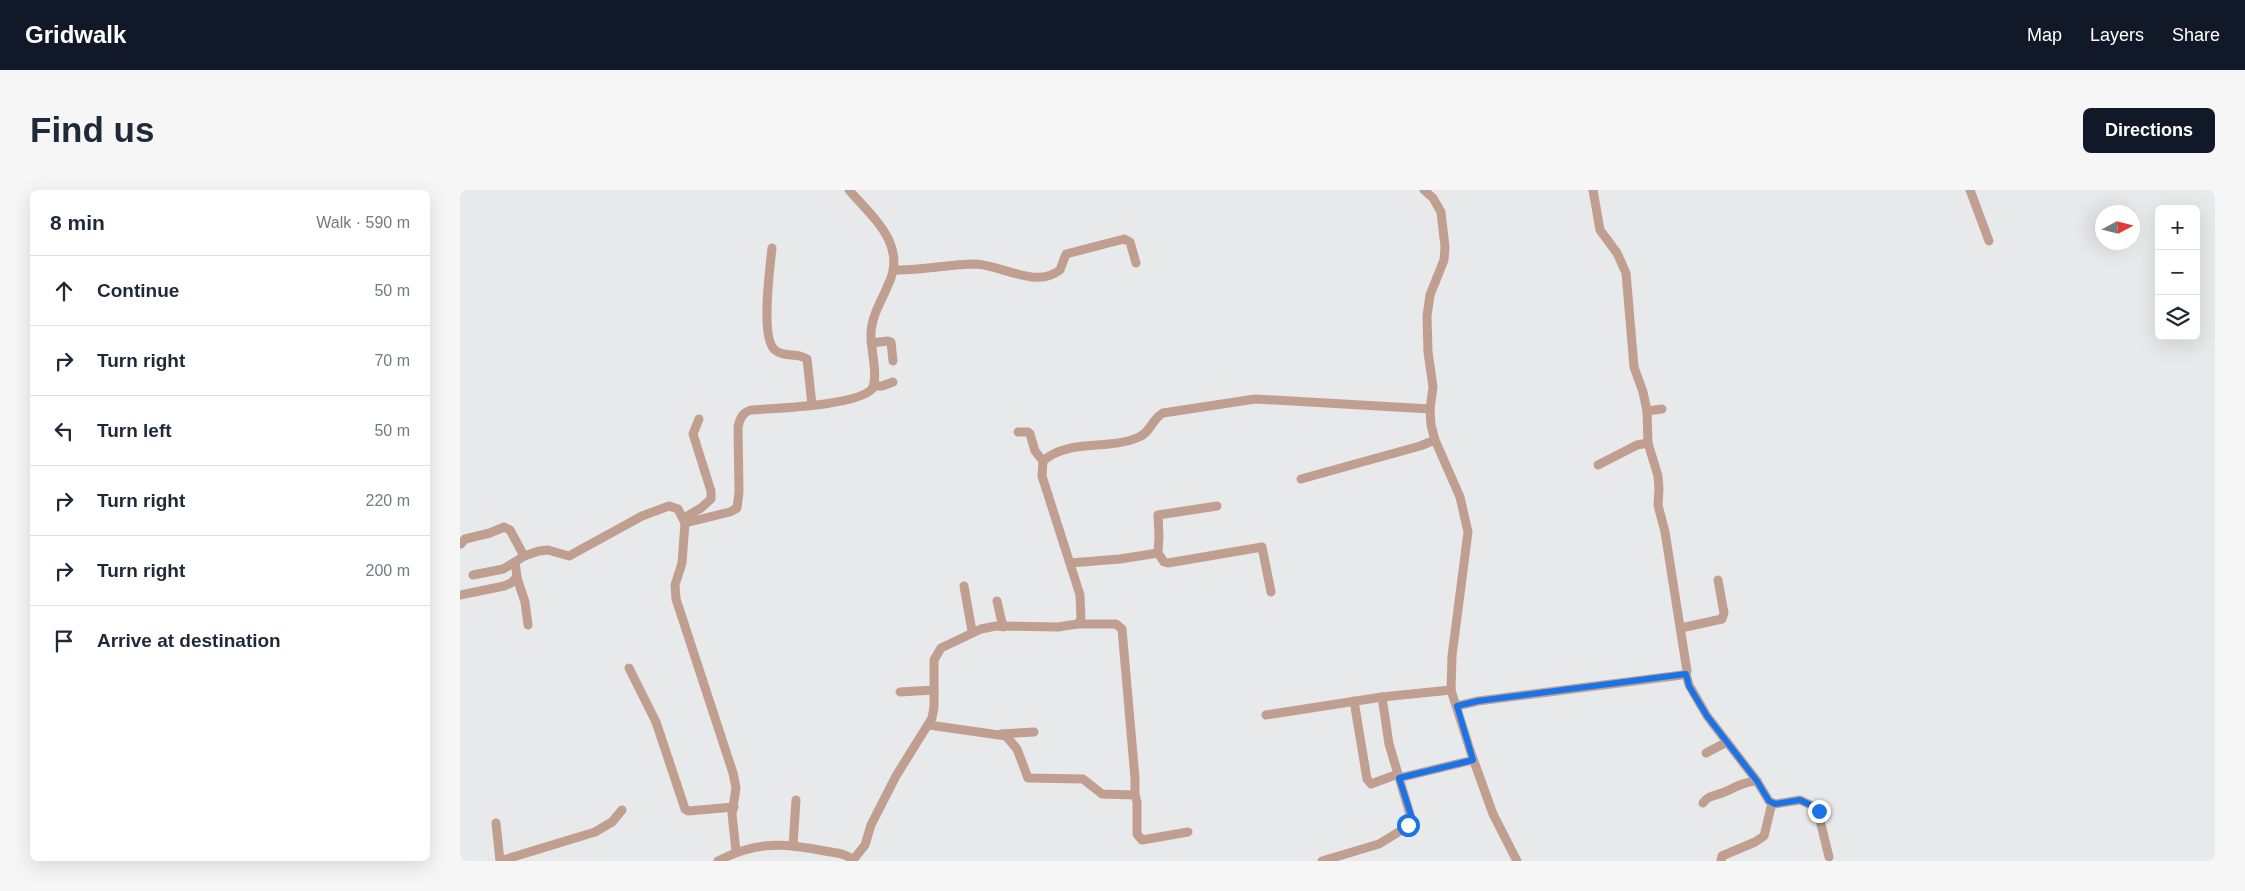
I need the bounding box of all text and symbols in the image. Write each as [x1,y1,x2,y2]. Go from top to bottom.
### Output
text: Gridwalk [25,21,126,48]
text: Map [2027,25,2062,45]
text: Layers [2090,25,2144,45]
text: Share [2172,25,2220,45]
button: Directions [2083,108,2215,153]
text: Find us [30,110,154,149]
north arrow [2095,205,2140,250]
map controls [2155,205,2200,340]
button: + [2155,205,2200,250]
text: 8 min [50,211,105,234]
text: Walk · 590 m [316,214,410,231]
button: − [2155,250,2200,295]
icon: ahead [50,277,78,305]
text: Continue [97,280,179,301]
text: 50 m [374,282,410,299]
button: layers [2155,295,2200,340]
icon: right [50,347,78,375]
text: Turn right [97,350,185,371]
text: 70 m [374,352,410,369]
icon: left [50,417,78,445]
text: Turn left [97,420,172,441]
text: 50 m [374,422,410,439]
icon: right [50,487,78,515]
text: Turn right [97,490,185,511]
text: 220 m [366,492,410,509]
icon: right [50,557,78,585]
text: Turn right [97,560,185,581]
text: 200 m [366,562,410,579]
icon: arrive [50,627,78,655]
text: Arrive at destination [97,630,281,651]
route end [1808,800,1831,823]
route start [1397,814,1420,837]

